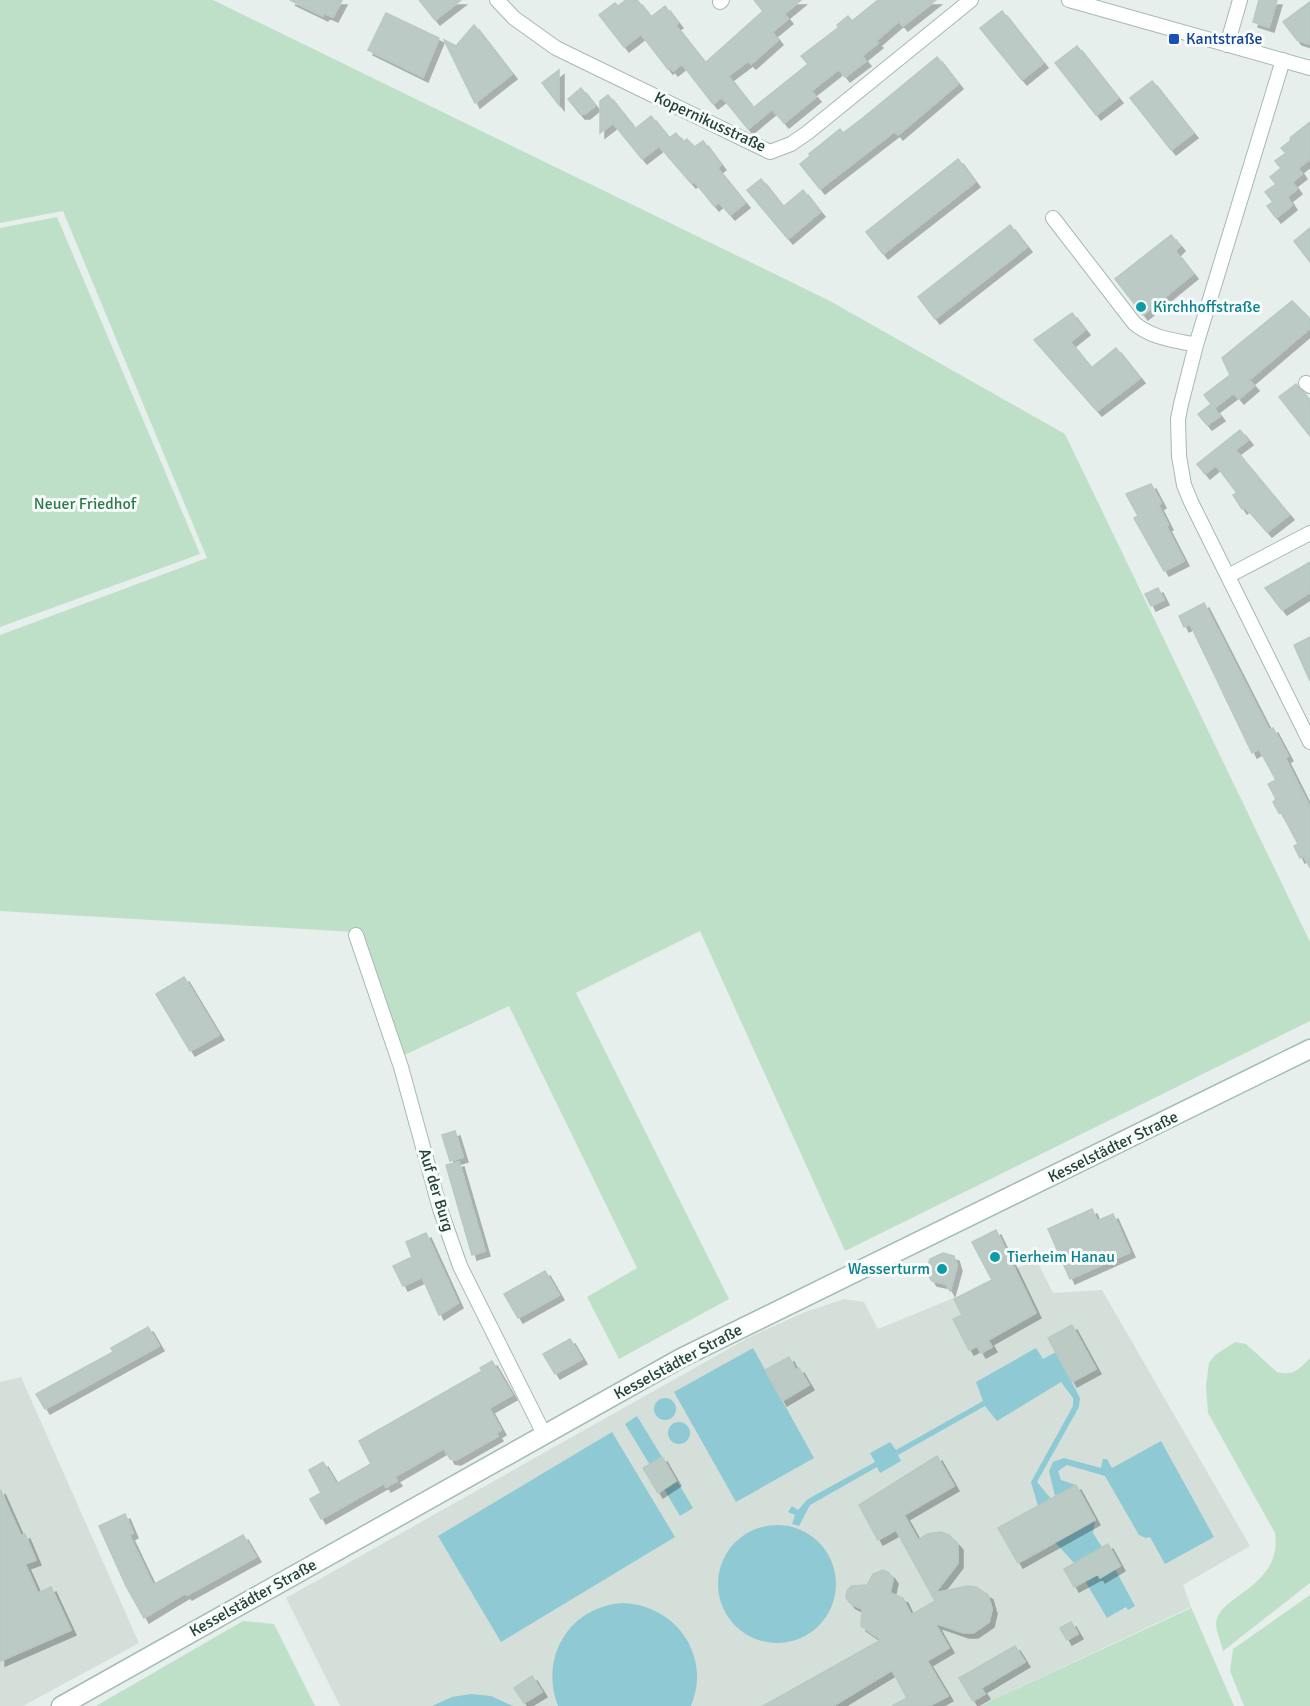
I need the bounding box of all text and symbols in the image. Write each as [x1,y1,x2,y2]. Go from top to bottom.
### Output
place label: Kantstraße [1186,29,1263,49]
marker: Kantstraße [1167,32,1181,46]
street label: Kopernikusstraße [651,87,769,157]
place label: Kirchhoffstraße [1153,297,1260,317]
marker: Kirchhoffstraße [1134,300,1148,314]
park label: Neuer Friedhof [34,494,137,514]
street label: Kesselstädter Straße [1045,1107,1181,1187]
street label: Auf der Burg [414,1146,458,1234]
place label: Tierheim Hanau [1007,1247,1115,1267]
marker: Tierheim Hanau [988,1250,1002,1264]
place label: Wasserturm [848,1259,930,1279]
marker: Wasserturm [935,1262,949,1276]
street label: Kesselstädter Straße [610,1320,746,1404]
street label: Kesselstädter Straße [186,1555,320,1641]

